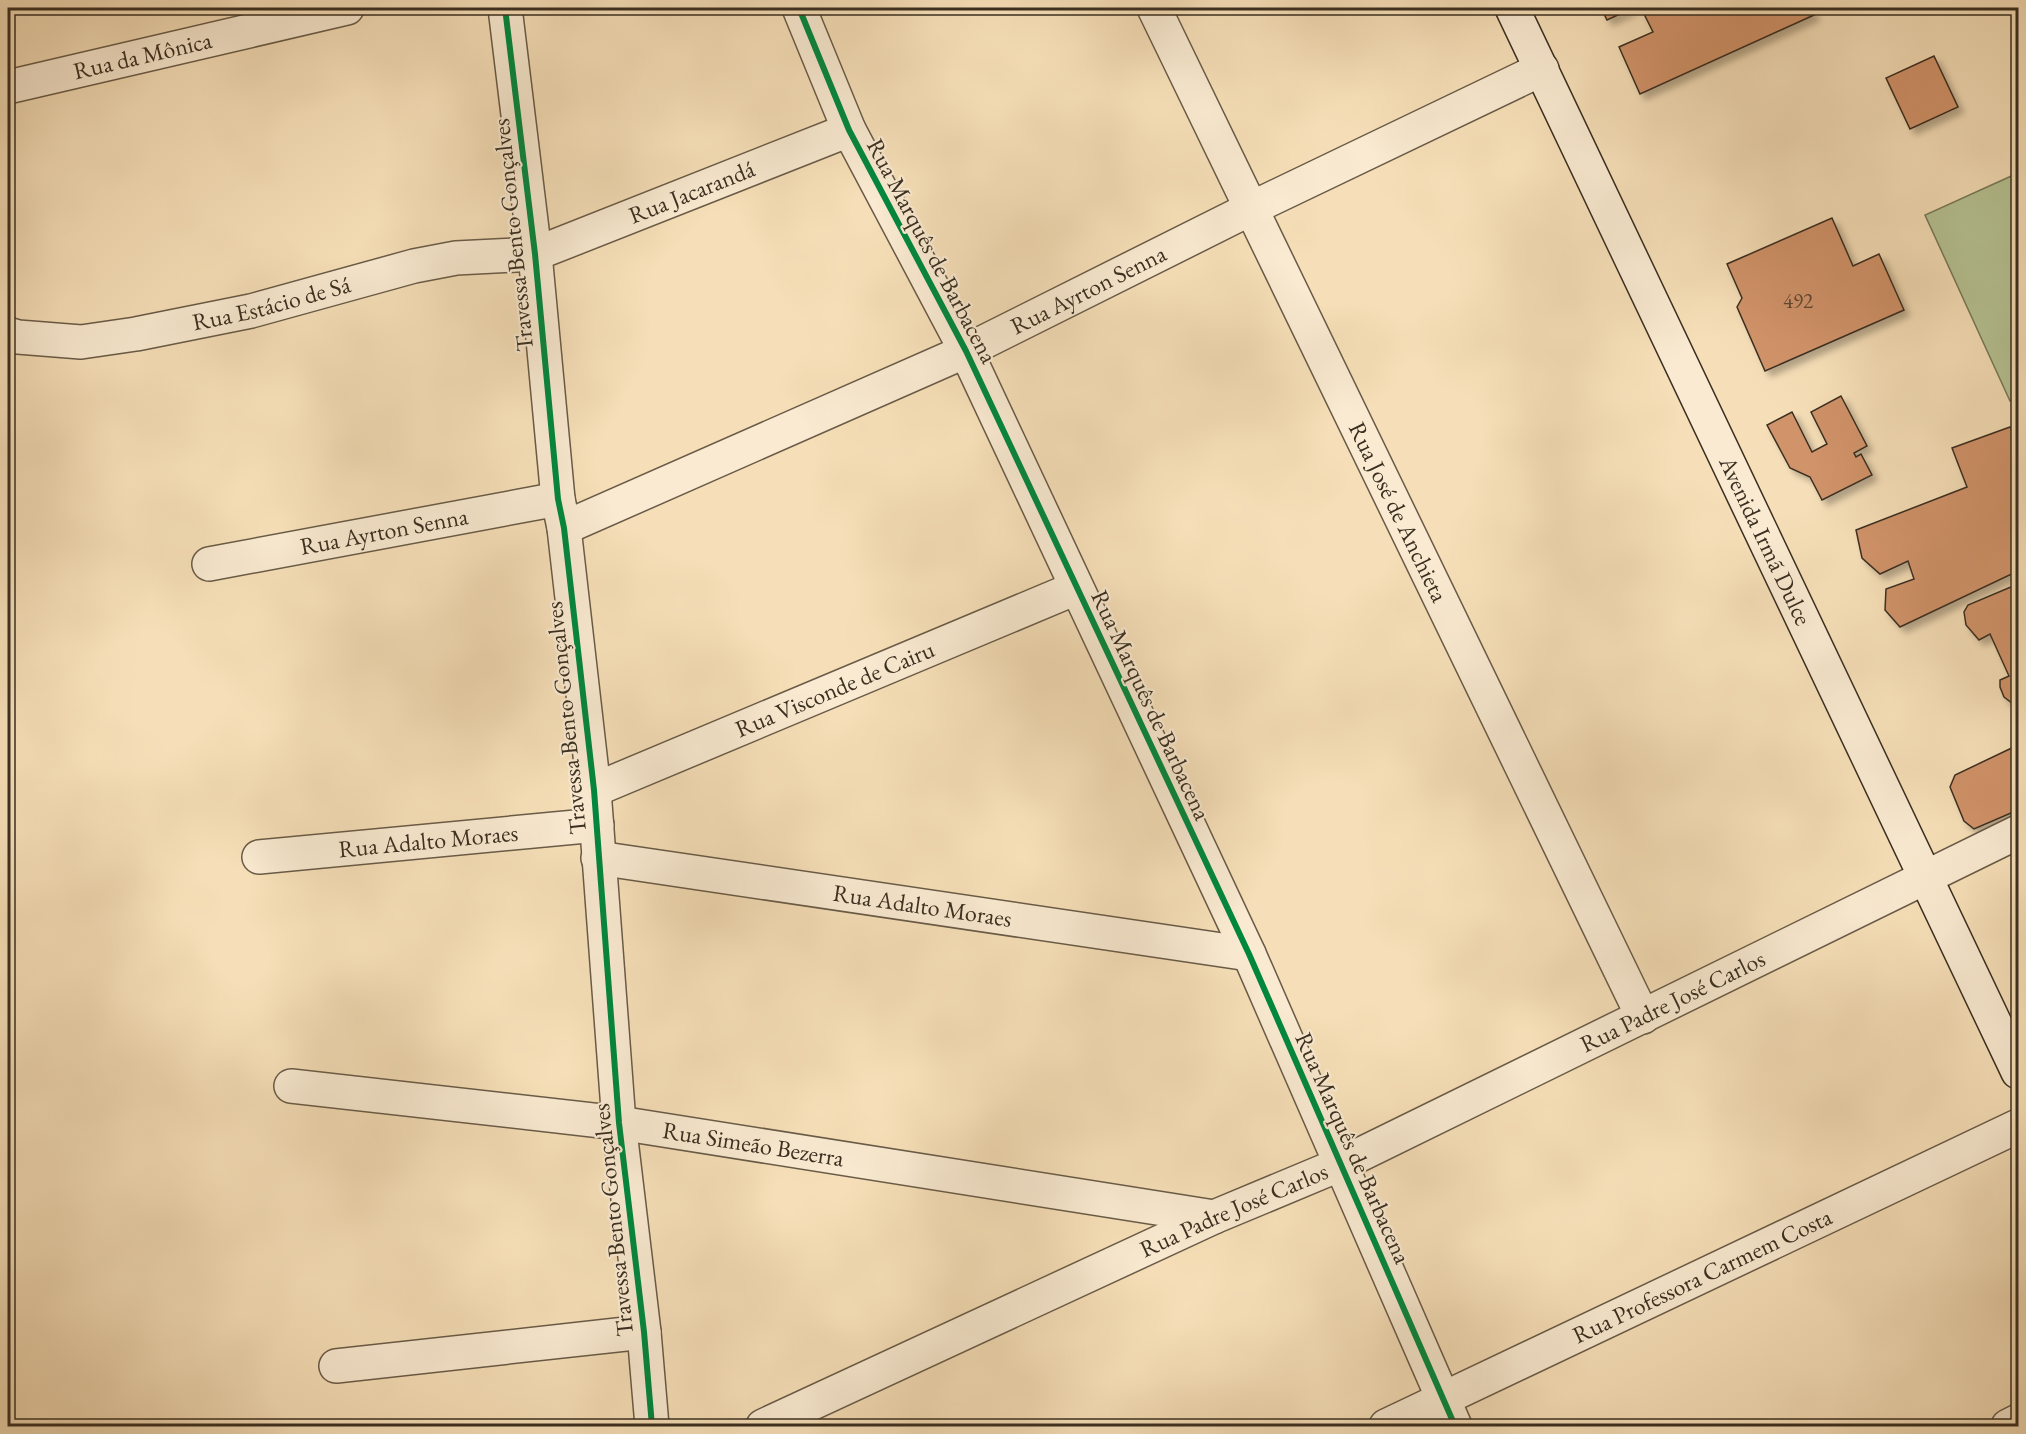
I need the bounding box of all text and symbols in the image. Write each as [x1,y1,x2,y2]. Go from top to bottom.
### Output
street label: Rua da Mônica [70,24,215,86]
street label: Travessa Bento Gonçalves [485,117,540,353]
street label: Rua Marquês de Barbacena [860,133,1005,369]
street label: Rua Jacarandá [624,153,760,230]
street label: Rua Ayrton Senna [1005,237,1171,341]
street label: Rua Estácio de Sá [189,268,354,337]
house number: 492 [1783,287,1813,314]
street label: Rua José de Anchieta [1342,417,1456,607]
street label: Avenida Irmã Dulce [1712,450,1819,630]
street label: Rua Ayrton Senna [297,500,471,562]
street label: Rua Marquês de Barbacena [1085,585,1219,825]
street label: Travessa Bento Gonçalves [538,600,593,836]
street label: Rua Visconde de Cairu [730,633,939,744]
street label: Rua Adalto Moraes [337,817,519,864]
street label: Rua Adalto Moraes [831,877,1014,934]
street label: Rua Padre José Carlos [1575,942,1770,1059]
street label: Rua Marquês de Barbacena [1288,1027,1419,1269]
street label: Travessa Bento Gonçalves [585,1102,640,1338]
street label: Rua Simeão Bezerra [660,1114,847,1173]
street label: Rua Padre José Carlos [1134,1155,1332,1264]
street label: Rua Professora Carmem Costa [1567,1200,1837,1350]

